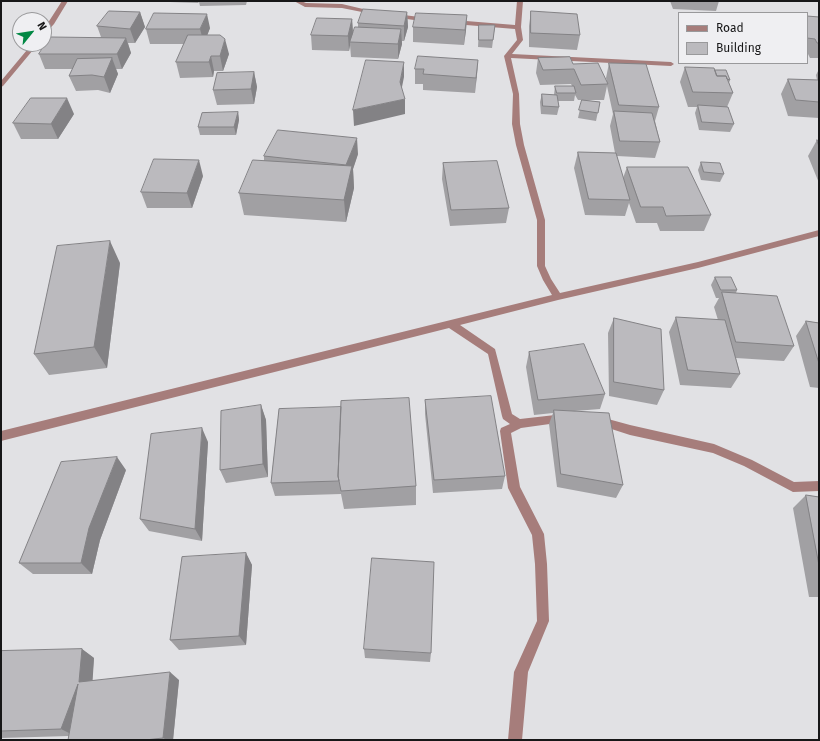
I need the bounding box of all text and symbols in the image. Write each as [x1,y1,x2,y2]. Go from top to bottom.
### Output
north arrow [12,12,52,52]
legend [678,12,808,64]
text: N [35,20,49,33]
text: Road [716,21,744,35]
text: Building [716,41,761,55]

